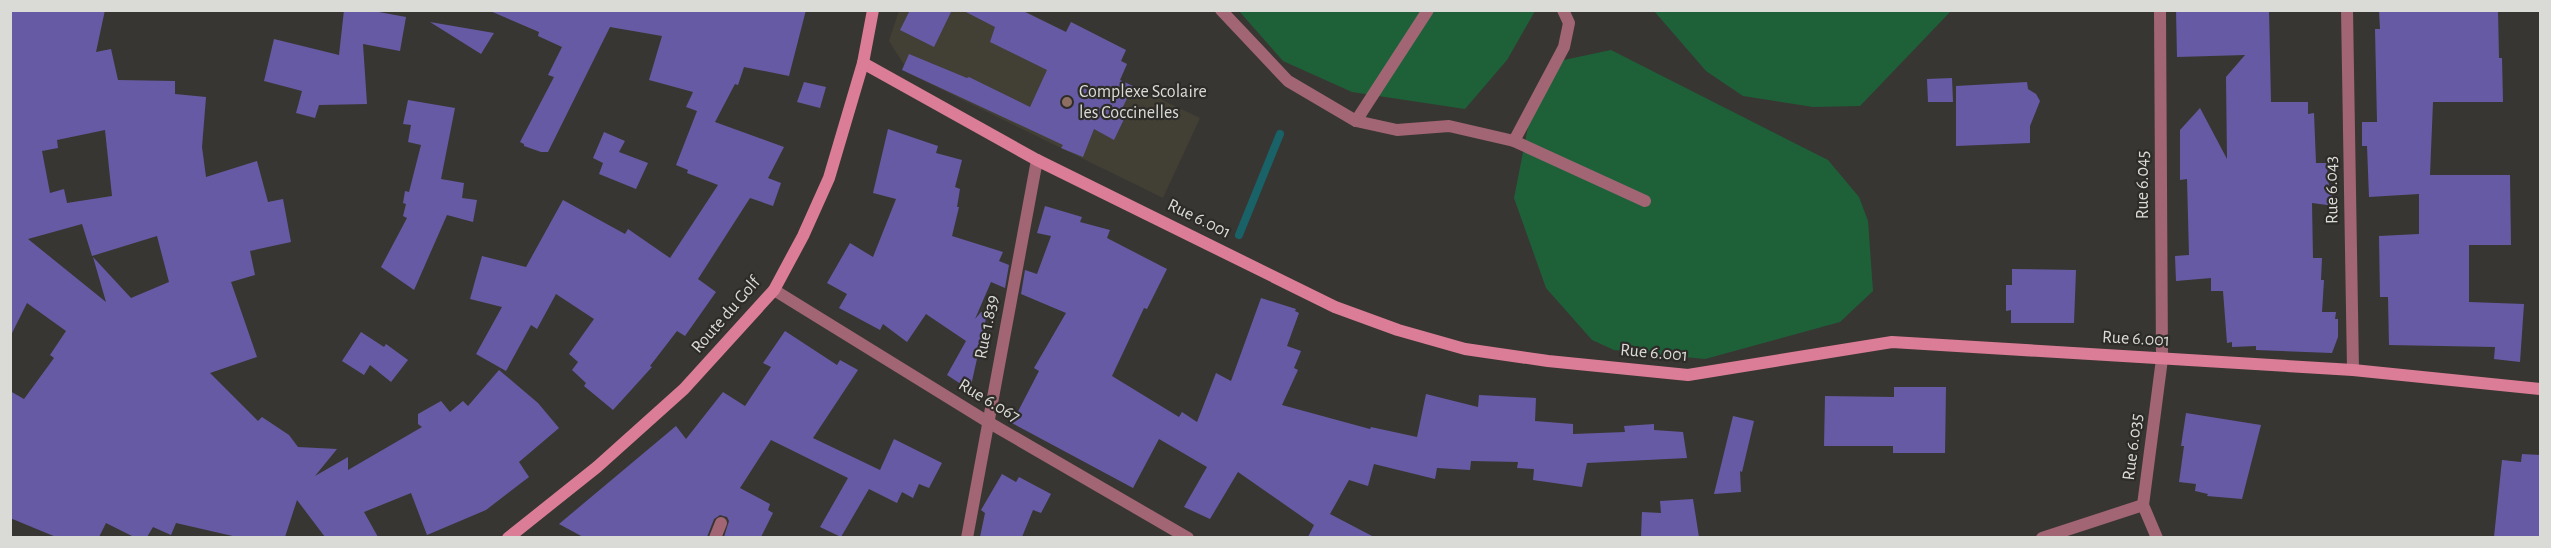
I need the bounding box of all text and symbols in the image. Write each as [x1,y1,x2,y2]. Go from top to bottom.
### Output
place label: Complexe Scolaire les Coccinelles [1079,83,1207,122]
marker: Complexe Scolaire les Coccinelles [1060,95,1074,109]
street label: Rue 6.045 [2134,151,2152,219]
street label: Rue 6.043 [2322,156,2342,224]
street label: Rue 6.001 [1165,196,1233,242]
street label: Route du Golf [688,272,765,357]
street label: Rue 1.839 [972,293,1002,361]
street label: Rue 6.001 [2102,328,2170,350]
street label: Rue 6.001 [1619,341,1689,365]
street label: Rue 6.067 [955,376,1023,426]
street label: Rue 6.035 [2120,413,2146,481]

